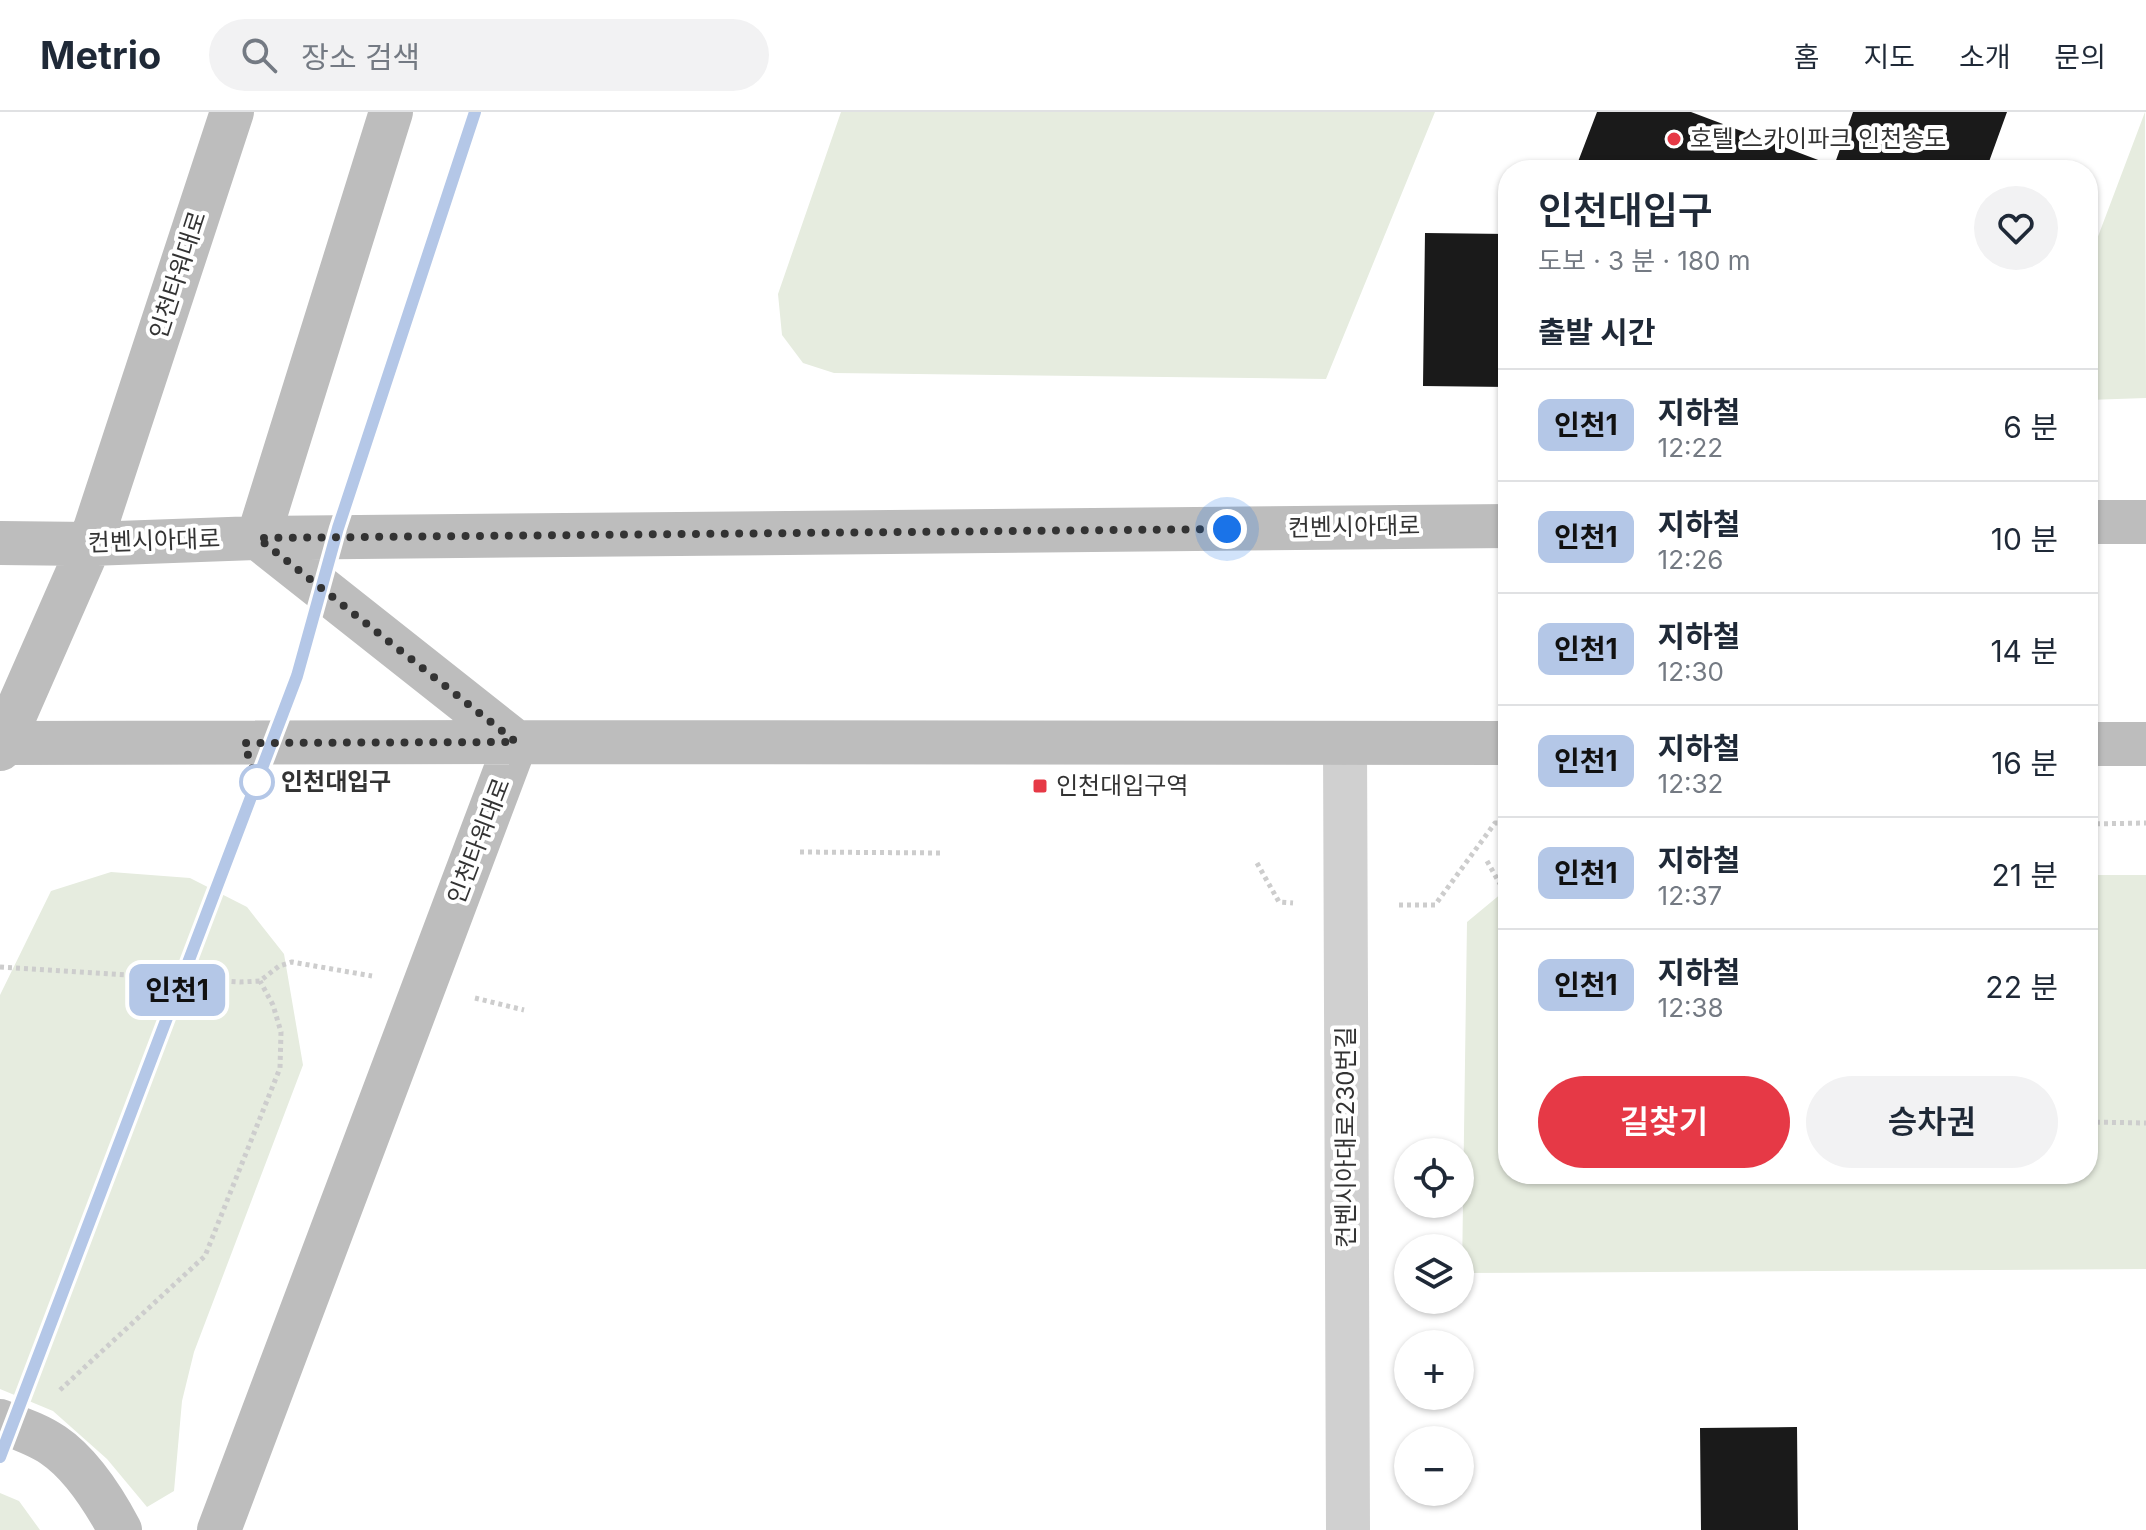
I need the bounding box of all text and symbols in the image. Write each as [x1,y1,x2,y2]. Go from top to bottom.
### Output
search box [209,19,769,91]
text: Metrio [40,32,161,78]
icon: search [237,33,281,77]
text: 장소 검색 [301,39,420,75]
text: 홈 [1794,40,1819,74]
text: 지도 [1863,40,1915,74]
text: 소개 [1959,40,2010,74]
text: 문의 [2054,40,2106,74]
place label: 호텔 스카이파크 인천송도 [1690,124,1946,153]
marker: 호텔 스카이파크 인천송도 [1665,130,1683,148]
button: heart [1974,186,2058,270]
text: 인천대입구 [1538,187,1713,233]
street label: 인천타워대로 [143,207,212,342]
text: 도보 · 3 분 · 180 m [1538,245,1751,276]
text: 출발 시간 [1538,314,1656,350]
text: 지하철 [1658,394,1740,430]
text: 인천1 [1554,408,1618,442]
text: 6 분 [2003,409,2058,445]
text: 12:22 [1658,432,1723,463]
text: 지하철 [1658,506,1740,542]
your location [1207,509,1247,549]
street label: 컨벤시아대로 [1288,511,1420,542]
text: 인천1 [1554,520,1618,554]
text: 10 분 [1991,521,2058,557]
street label: 컨벤시아대로 [87,524,221,557]
text: 12:26 [1658,544,1724,575]
text: 지하철 [1658,618,1740,654]
text: 인천1 [1554,632,1618,666]
text: 14 분 [1990,633,2058,669]
text: 12:30 [1658,656,1724,687]
text: 지하철 [1658,730,1740,766]
text: 인천1 [1554,744,1618,778]
text: 16 분 [1991,745,2058,781]
marker: 인천대입구 [240,765,274,799]
place label: 인천대입구 [281,767,391,796]
text: 12:32 [1658,768,1723,799]
place label: 인천대입구역 [1056,771,1188,800]
street label: 인천타워대로 [441,774,516,908]
marker: 인천대입구역 [1031,777,1049,795]
text: 지하철 [1658,842,1740,878]
text: 인천1 [1554,856,1618,890]
text: 21 분 [1991,857,2058,893]
text: 12:37 [1658,880,1722,911]
text: 지하철 [1658,954,1740,990]
line badge: 인천1 [131,964,223,1016]
text: 인천1 [1554,968,1618,1002]
text: 22 분 [1985,969,2058,1005]
text: 인천1 [145,973,209,1007]
text: 12:38 [1658,992,1724,1023]
street label: 컨벤시아대로230번길 [1331,1026,1360,1248]
button: 길찾기 [1538,1076,1790,1168]
button: 승차권 [1806,1076,2058,1168]
map controls [1394,1138,1474,1506]
button: locate [1394,1138,1474,1218]
button: layers [1394,1234,1474,1314]
button: + [1394,1330,1474,1410]
button: − [1394,1426,1474,1506]

